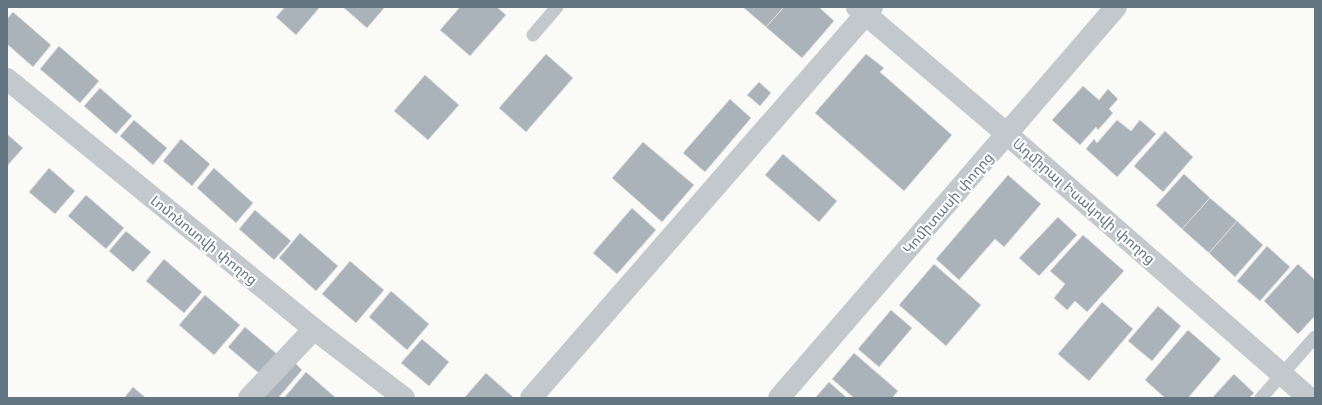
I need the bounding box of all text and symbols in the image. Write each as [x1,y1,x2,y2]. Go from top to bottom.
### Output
street label: Ադմիրալ Իսակովի փողոց [1010,135,1158,267]
street label: Կոմիտասի փողոց [900,149,996,257]
street label: Լոմոնոսովի փողոց [148,192,260,288]

